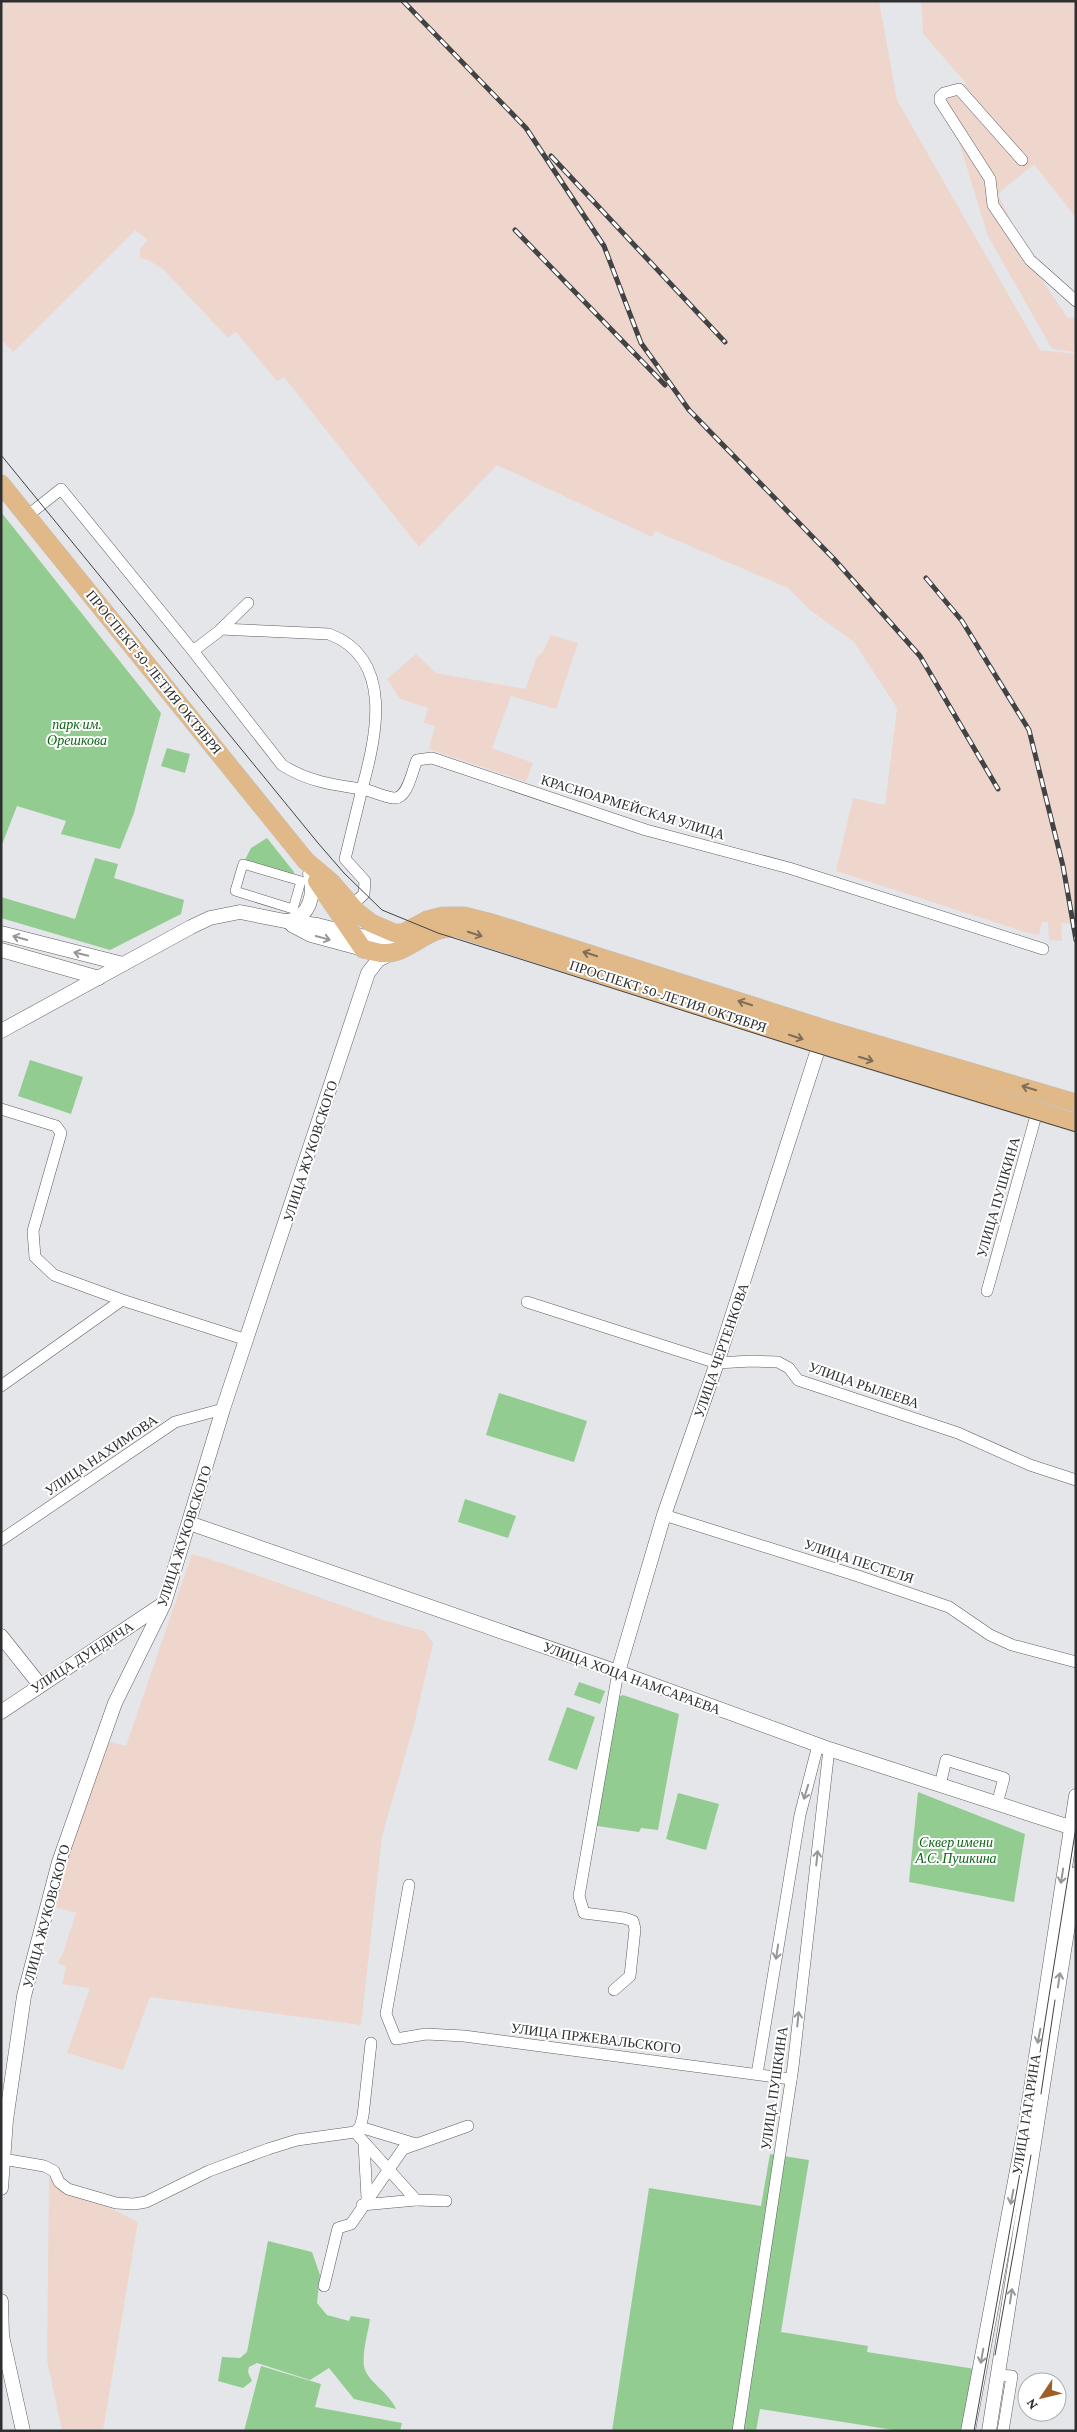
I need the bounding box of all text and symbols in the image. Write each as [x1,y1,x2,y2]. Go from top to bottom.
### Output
street label: ПРОСПЕКТ 50-ЛЕТИЯ ОКТЯБРЯ [83,587,225,757]
park label: парк им. Орешкова [47,716,107,748]
street label: КРАСНОАРМЕЙСКАЯ УЛИЦА [539,771,728,843]
one-way arrow [467,930,483,940]
one-way arrow [12,933,28,942]
one-way arrow [315,934,331,943]
one-way arrow [73,949,89,958]
one-way arrow [583,949,598,958]
street label: ПРОСПЕКТ 50-ЛЕТИЯ ОКТЯБРЯ [567,957,769,1035]
one-way arrow [737,998,753,1008]
one-way arrow [788,1033,804,1043]
one-way arrow [858,1055,874,1065]
street label: УЛИЦА ЖУКОВСКОГО [280,1078,340,1224]
one-way arrow [1022,1083,1038,1093]
street label: УЛИЦА ПУШКИНА [973,1134,1023,1259]
street label: УЛИЦА ЧЕРТЕНКОВА [690,1280,752,1419]
street label: УЛИЦА РЫЛЕЕВА [807,1359,922,1412]
street label: УЛИЦА НАХИМОВА [42,1411,161,1499]
street label: УЛИЦА ЖУКОВСКОГО [154,1463,214,1609]
street label: УЛИЦА ПЕСТЕЛЯ [802,1536,916,1586]
street label: УЛИЦА ДУНДИЧА [28,1617,137,1696]
street label: УЛИЦА ХОЦА НАМСАРАЕВА [541,1638,724,1718]
one-way arrow [801,1784,811,1800]
park label: Сквер имени А.С. Пушкина [914,1834,997,1866]
street label: УЛИЦА ЖУКОВСКОГО [19,1843,73,1989]
one-way arrow [812,1850,822,1866]
one-way arrow [1057,1867,1067,1883]
one-way arrow [771,1943,781,1959]
one-way arrow [1054,1972,1064,1988]
one-way arrow [793,2011,803,2027]
street label: УЛИЦА ПРЖЕВАЛЬСКОГО [510,2020,682,2056]
street label: УЛИЦА ПУШКИНА [757,2024,791,2151]
one-way arrow [1034,2028,1043,2044]
street label: УЛИЦА ГАГАРИНА [1009,2051,1044,2176]
one-way arrow [1006,2188,1016,2204]
one-way arrow [1006,2289,1016,2305]
one-way arrow [976,2348,986,2364]
north arrow [1017,2372,1067,2422]
text: N [1022,2396,1041,2413]

